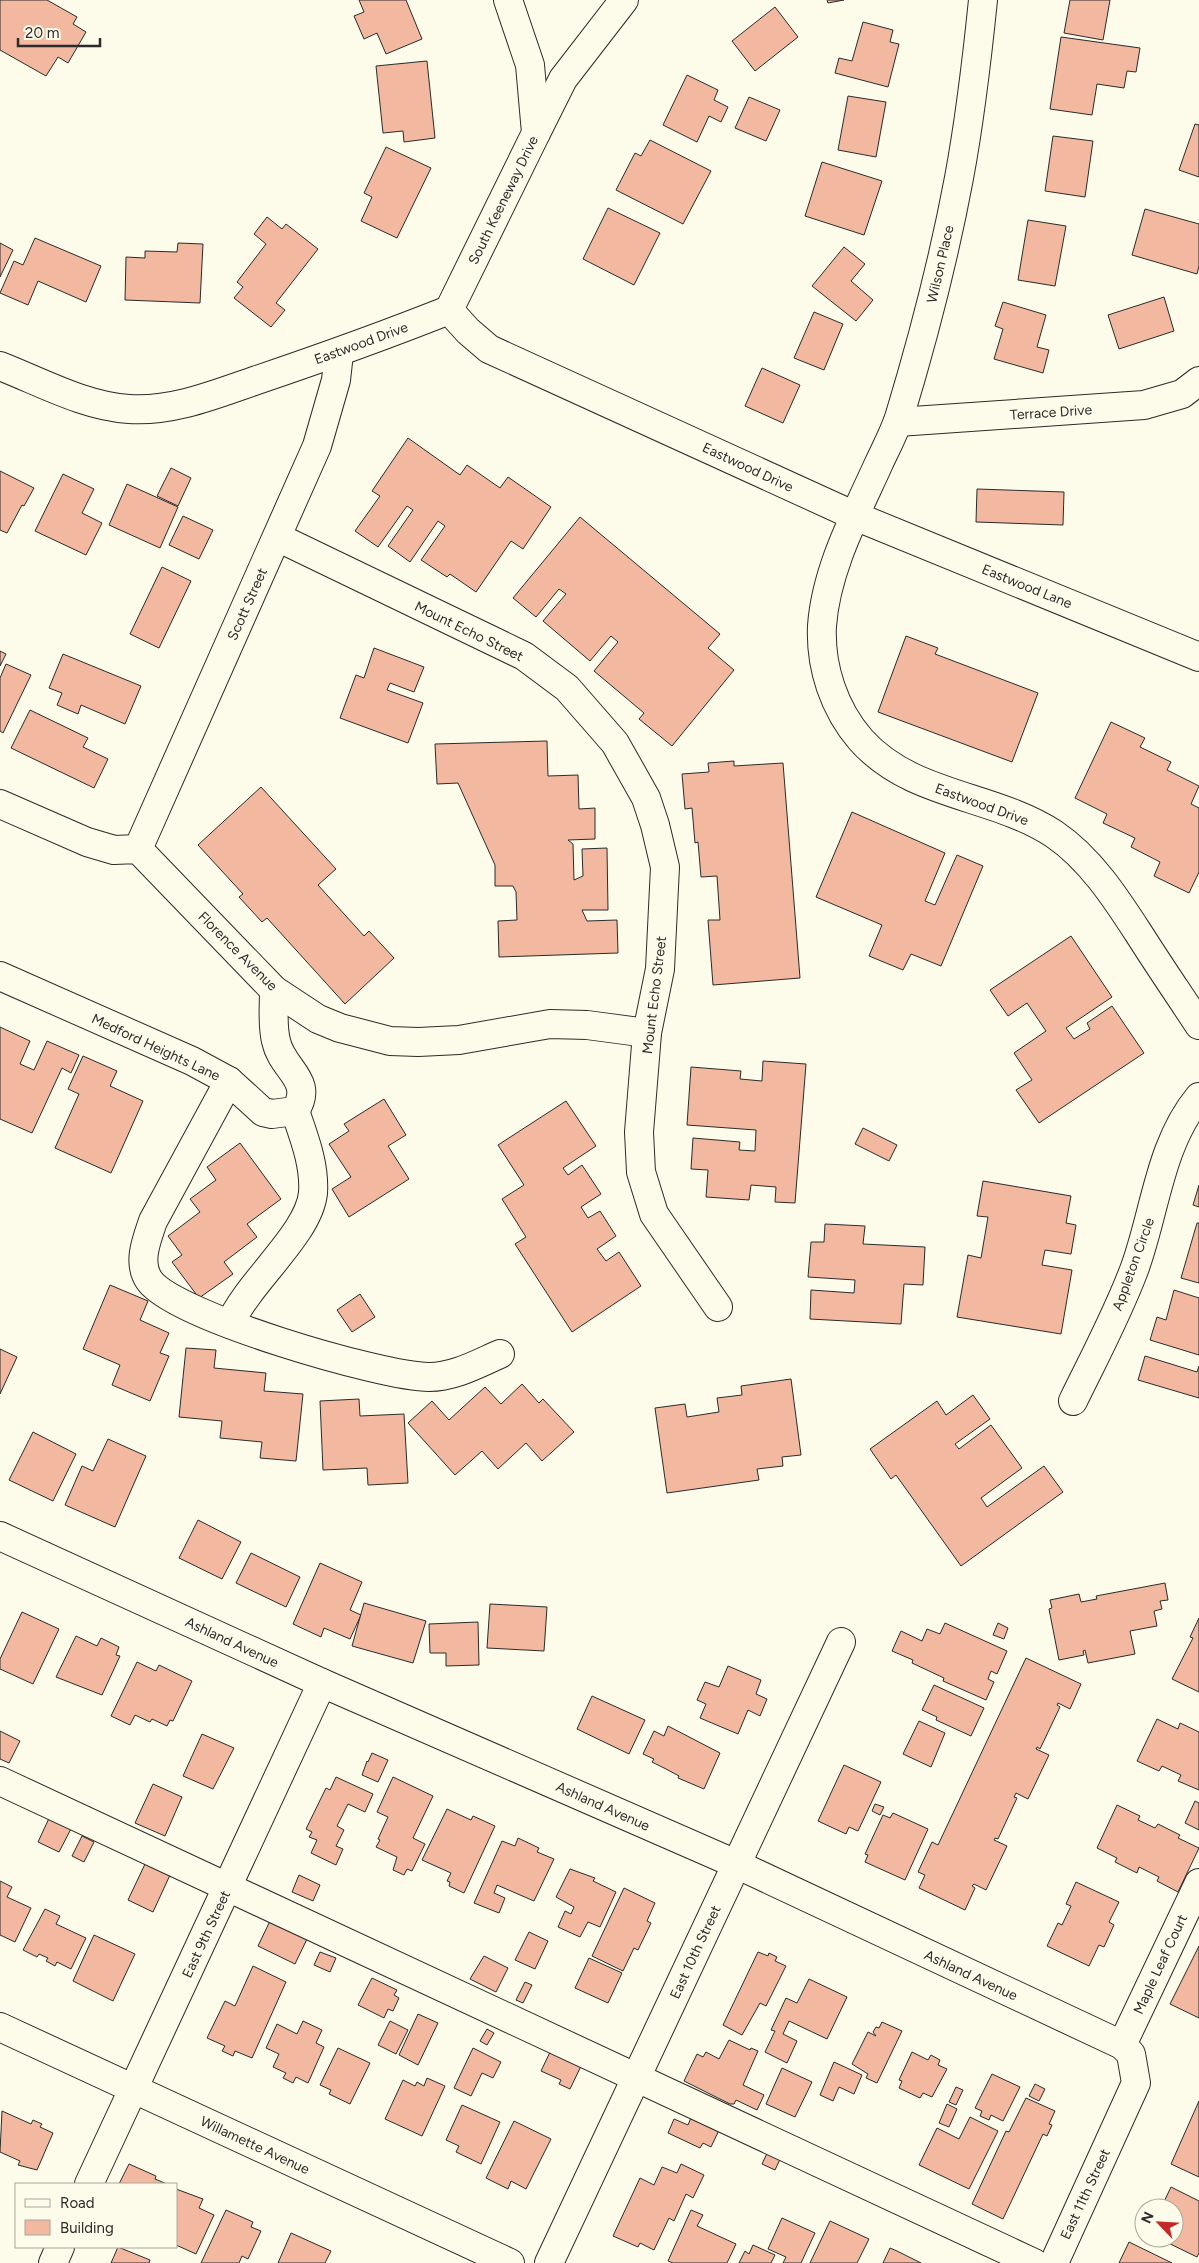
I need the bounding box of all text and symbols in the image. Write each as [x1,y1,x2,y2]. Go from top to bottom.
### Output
scale bar [18,15,100,47]
text: 20 m [25,24,59,42]
street label: South Keeneway Drive [465,133,542,267]
street label: Wilson Place [923,223,958,305]
street label: Eastwood Drive [312,319,411,368]
street label: Terrace Drive [1009,401,1093,424]
street label: Eastwood Drive [700,439,796,496]
street label: Eastwood Lane [979,561,1075,612]
street label: Scott Street [224,565,271,643]
street label: Mount Echo Street [412,598,526,665]
street label: Eastwood Drive [933,780,1031,829]
street label: Florence Avenue [195,908,281,995]
street label: Mount Echo Street [639,935,670,1055]
street label: Medford Heights Lane [89,1010,223,1085]
street label: Appleton Circle [1109,1215,1158,1313]
street label: Ashland Avenue [182,1613,281,1672]
street label: Ashland Avenue [553,1778,653,1835]
street label: East 9th Street [179,1888,234,1981]
street label: East 10th Street [666,1903,725,2002]
street label: Maple Leaf Court [1130,1912,1191,2017]
street label: Ashland Avenue [921,1946,1020,2005]
street label: Willamette Avenue [197,2113,312,2178]
street label: East 11th Street [1057,2146,1114,2242]
legend [15,2183,178,2248]
text: Road [60,2194,95,2212]
north arrow [1134,2198,1184,2248]
text: N [1138,2209,1158,2226]
text: Building [60,2219,114,2237]

